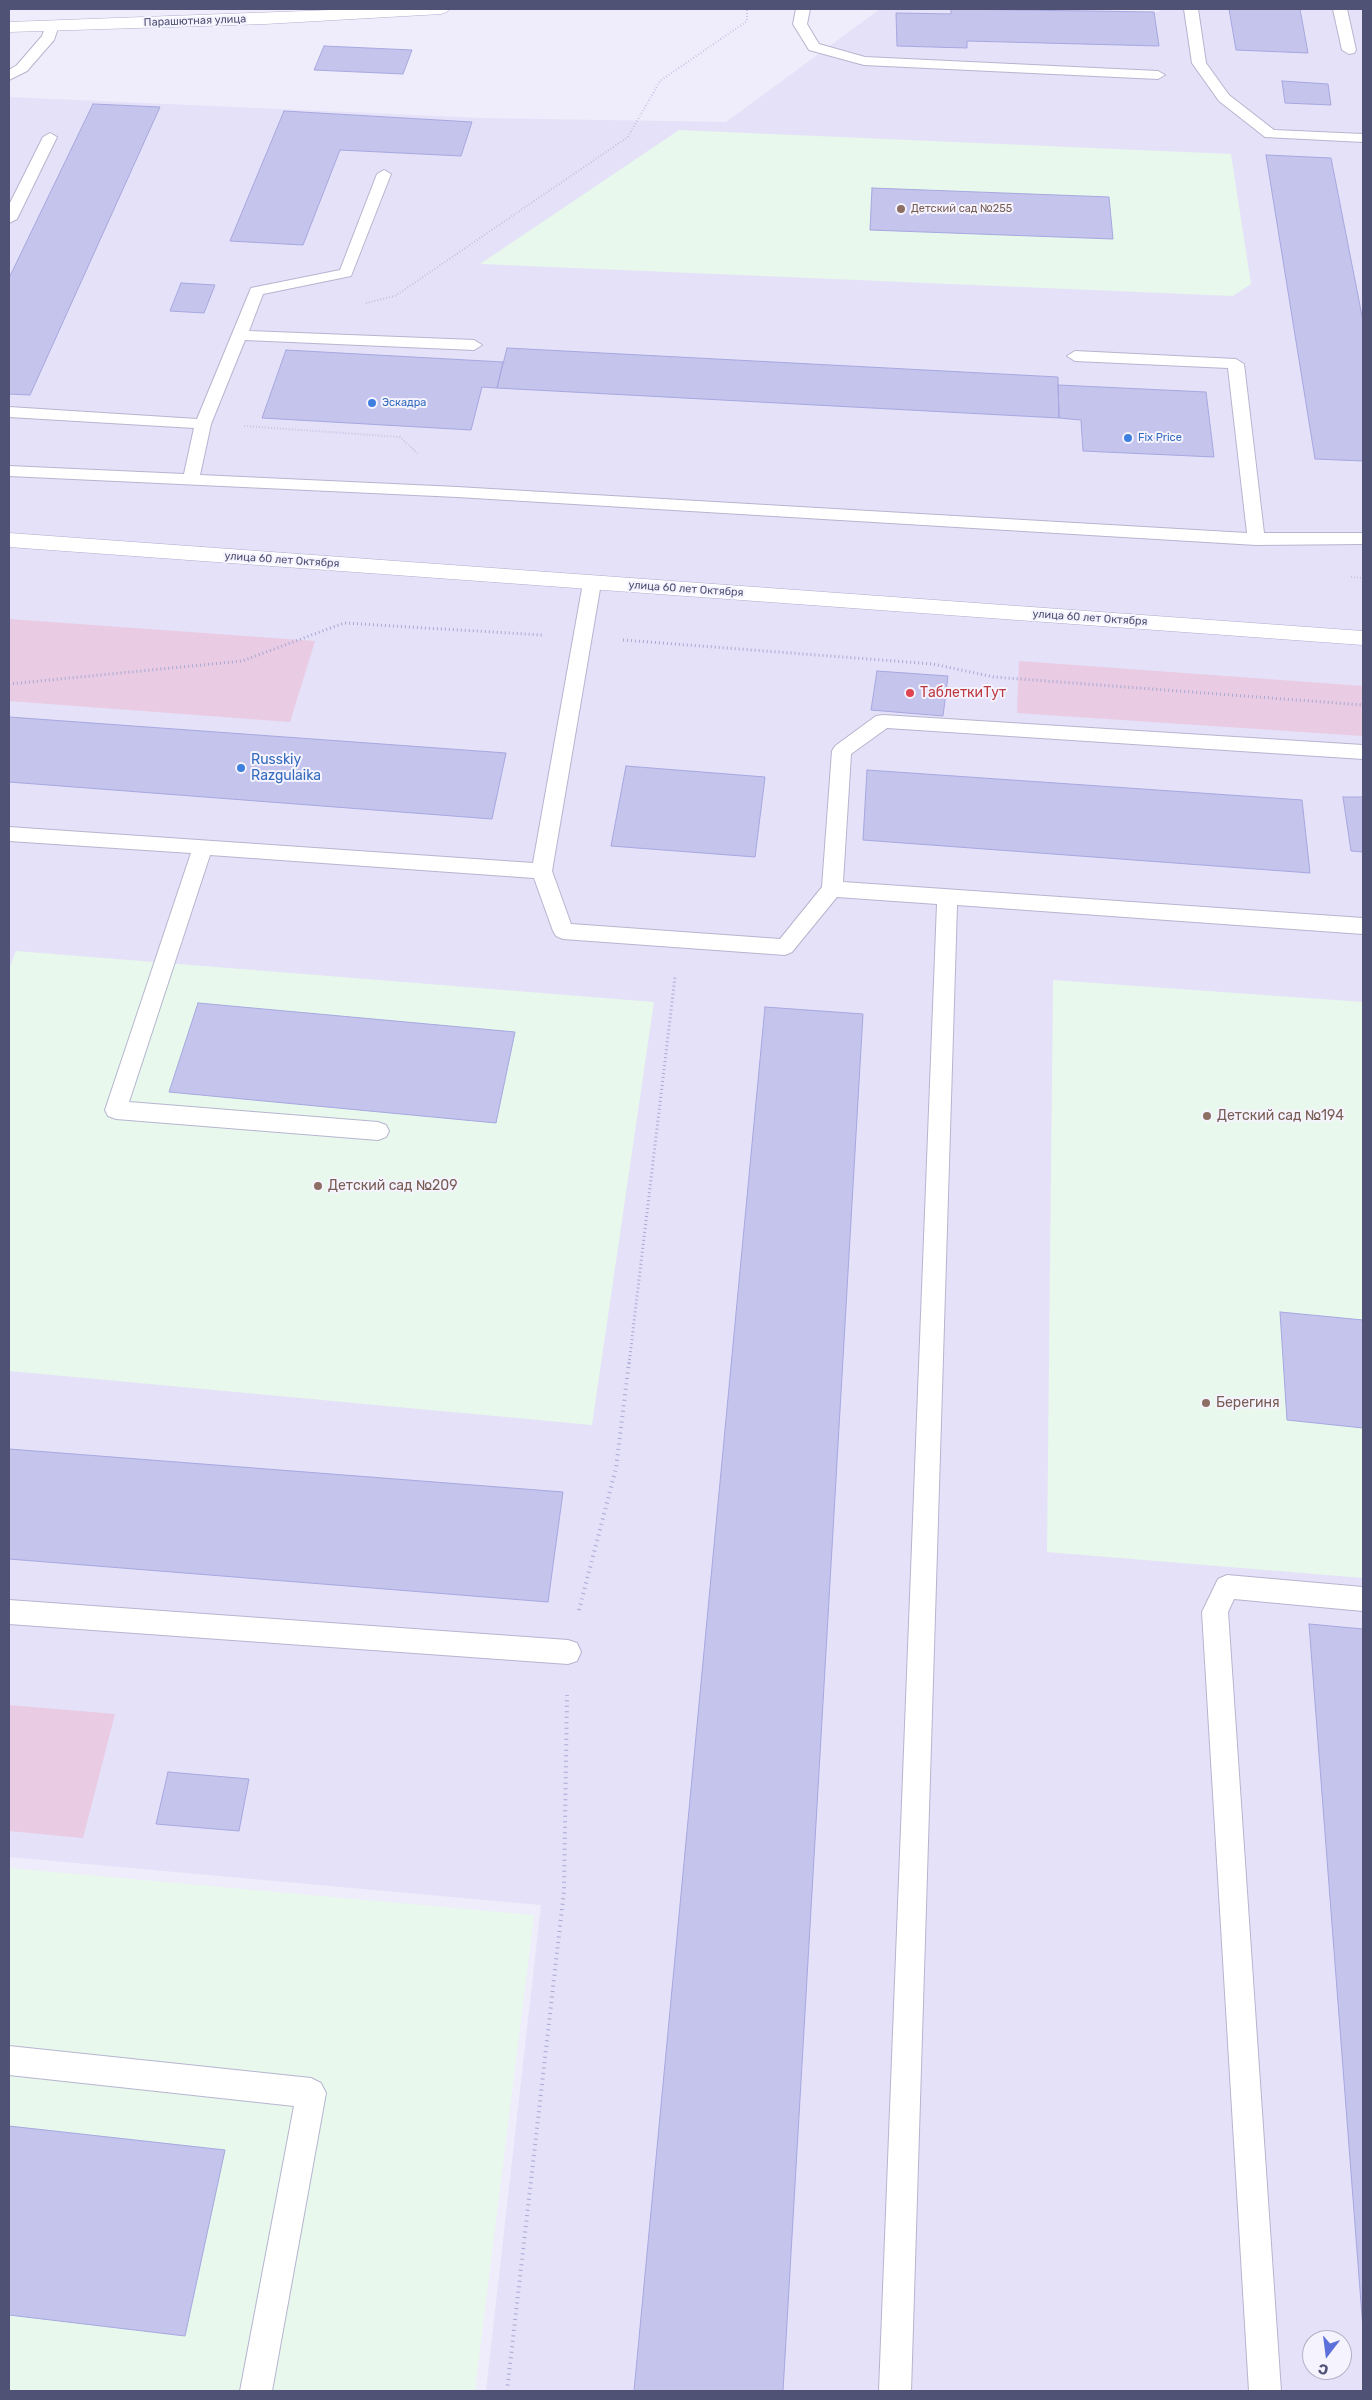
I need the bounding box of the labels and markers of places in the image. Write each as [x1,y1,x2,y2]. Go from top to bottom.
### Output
place label: Детский сад №255 [911,202,1012,216]
marker: Детский сад №255 [895,203,907,215]
place label: Эскадра [382,396,426,410]
marker: Эскадра [366,397,378,409]
place label: Fix Price [1138,431,1182,445]
marker: Fix Price [1122,432,1134,444]
place label: ТаблеткиТут [920,685,1006,701]
marker: ТаблеткиТут [904,687,916,699]
place label: Russkiy Razgulaika [251,752,321,784]
marker: Russkiy Razgulaika [235,762,247,774]
place label: Детский сад №194 [1217,1108,1344,1124]
marker: Детский сад №194 [1201,1110,1213,1122]
place label: Детский сад №209 [328,1178,458,1194]
marker: Детский сад №209 [312,1180,324,1192]
place label: Берегиня [1216,1395,1280,1411]
marker: Берегиня [1200,1397,1212,1409]

